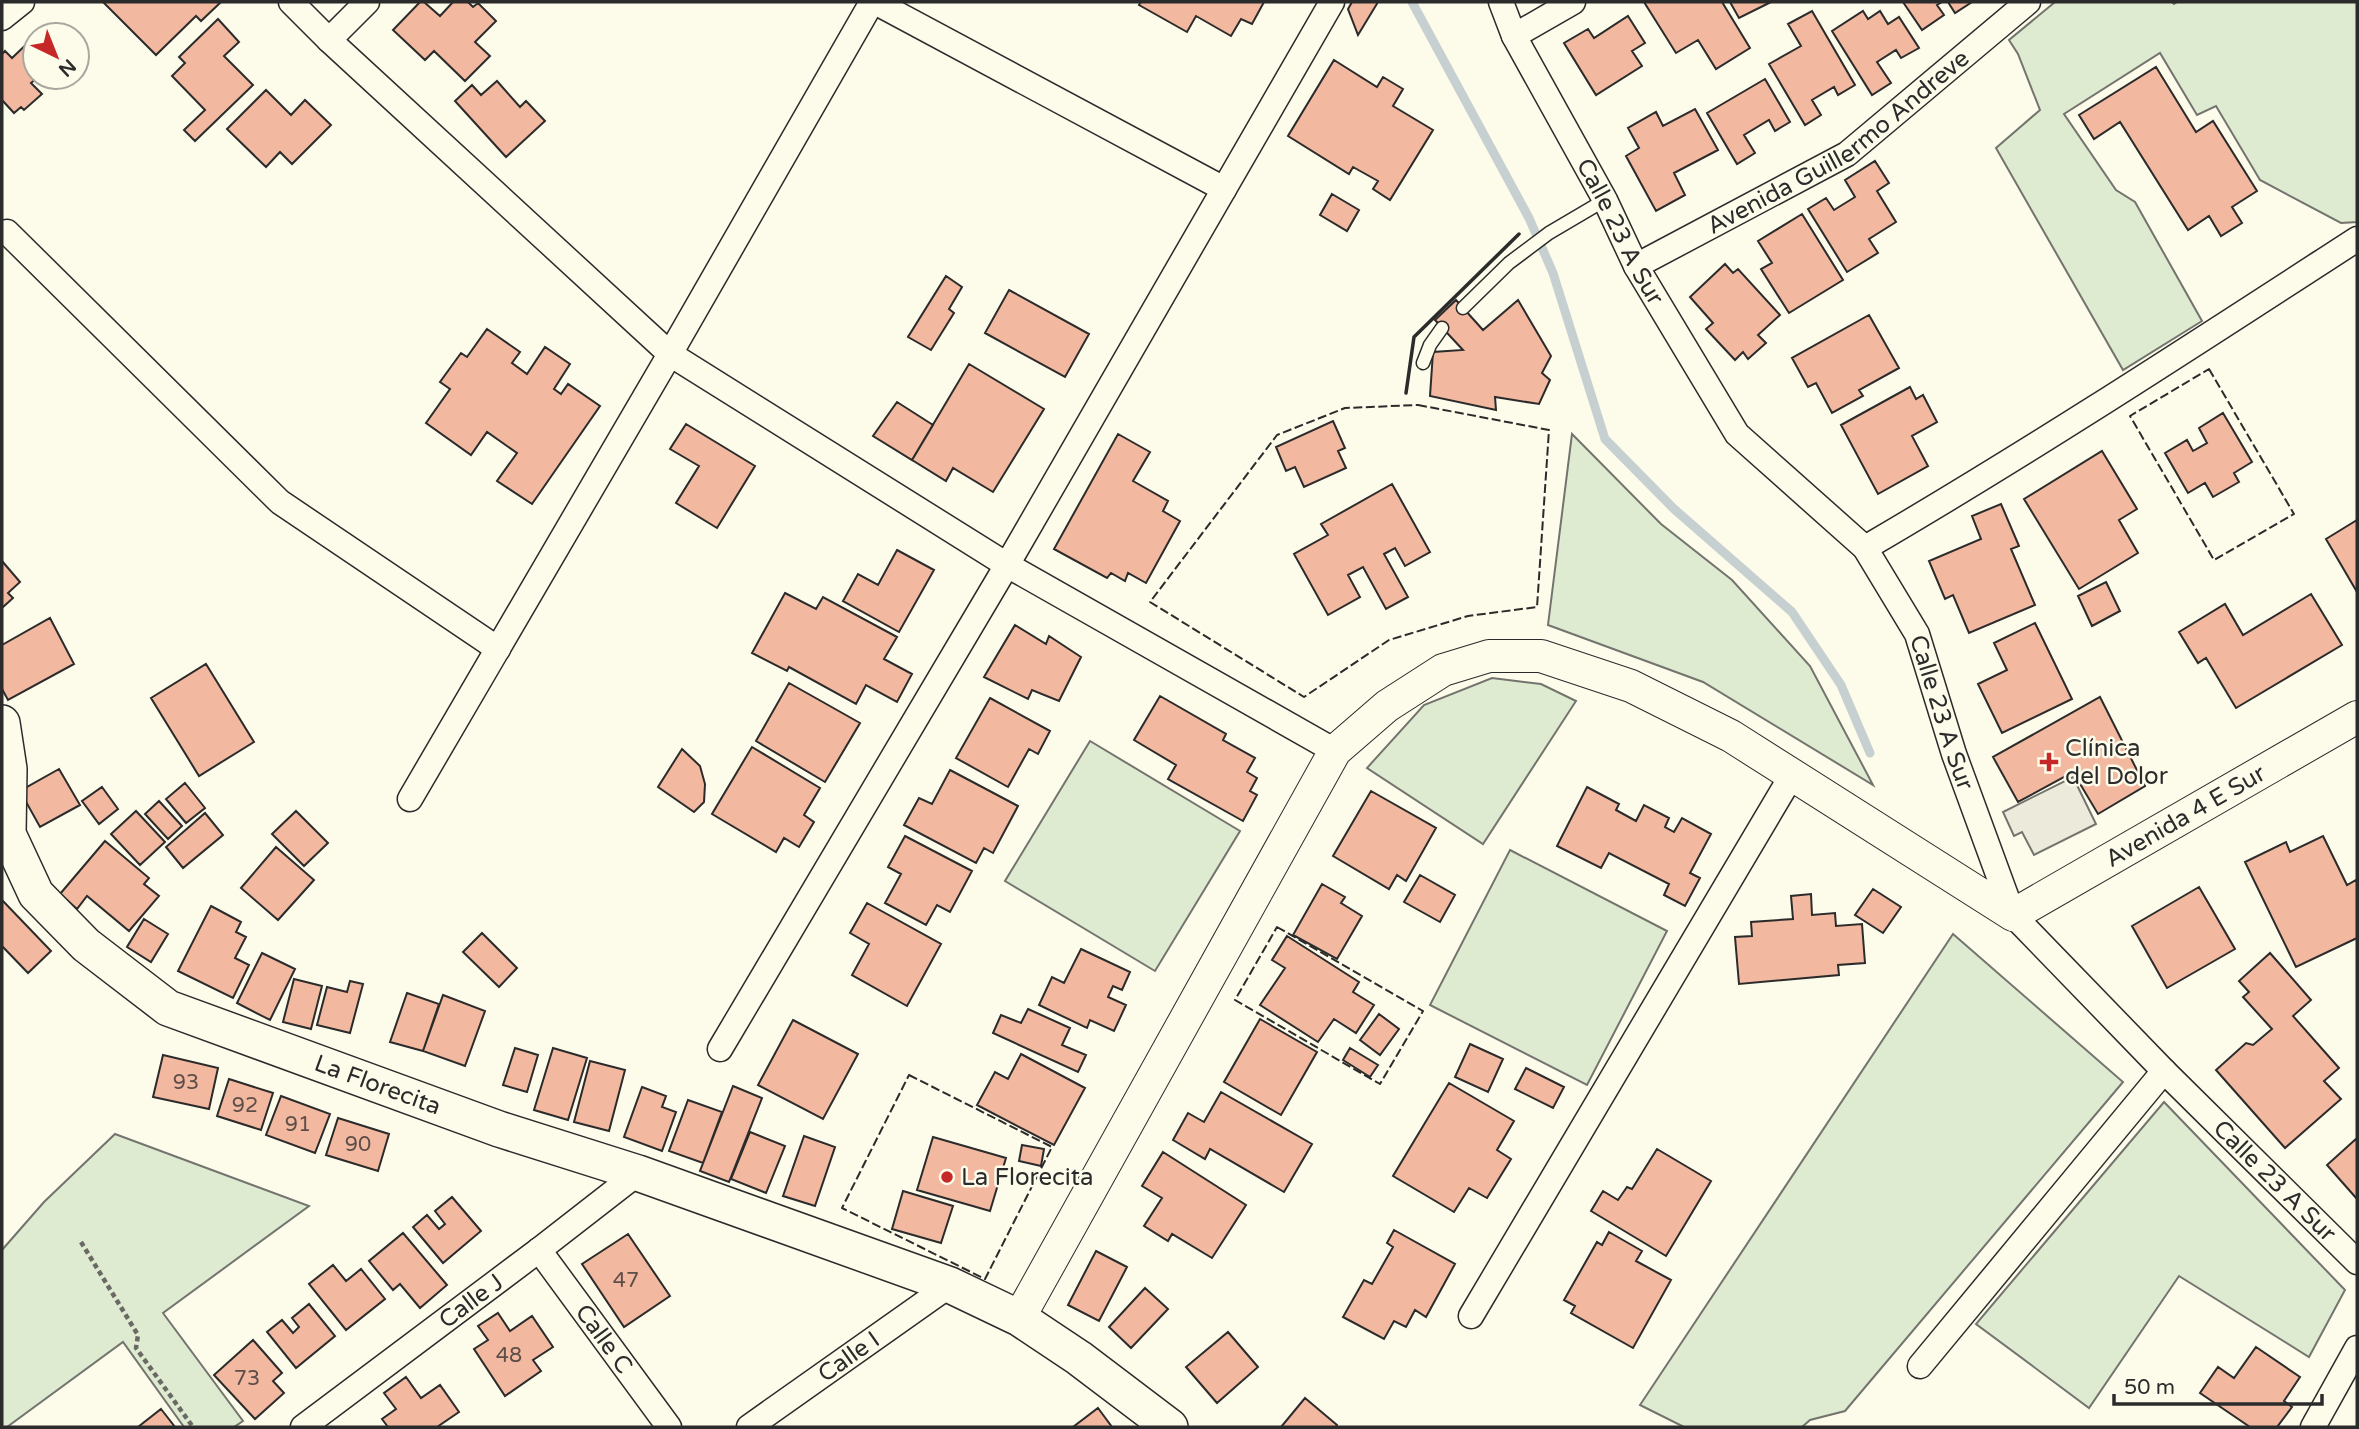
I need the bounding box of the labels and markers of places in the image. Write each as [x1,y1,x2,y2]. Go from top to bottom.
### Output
place label: Clínica del Dolor [2065,734,2169,791]
marker: Clínica del Dolor [2039,752,2059,772]
place label: La Florecita [961,1163,1093,1192]
marker: La Florecita [939,1169,955,1185]

